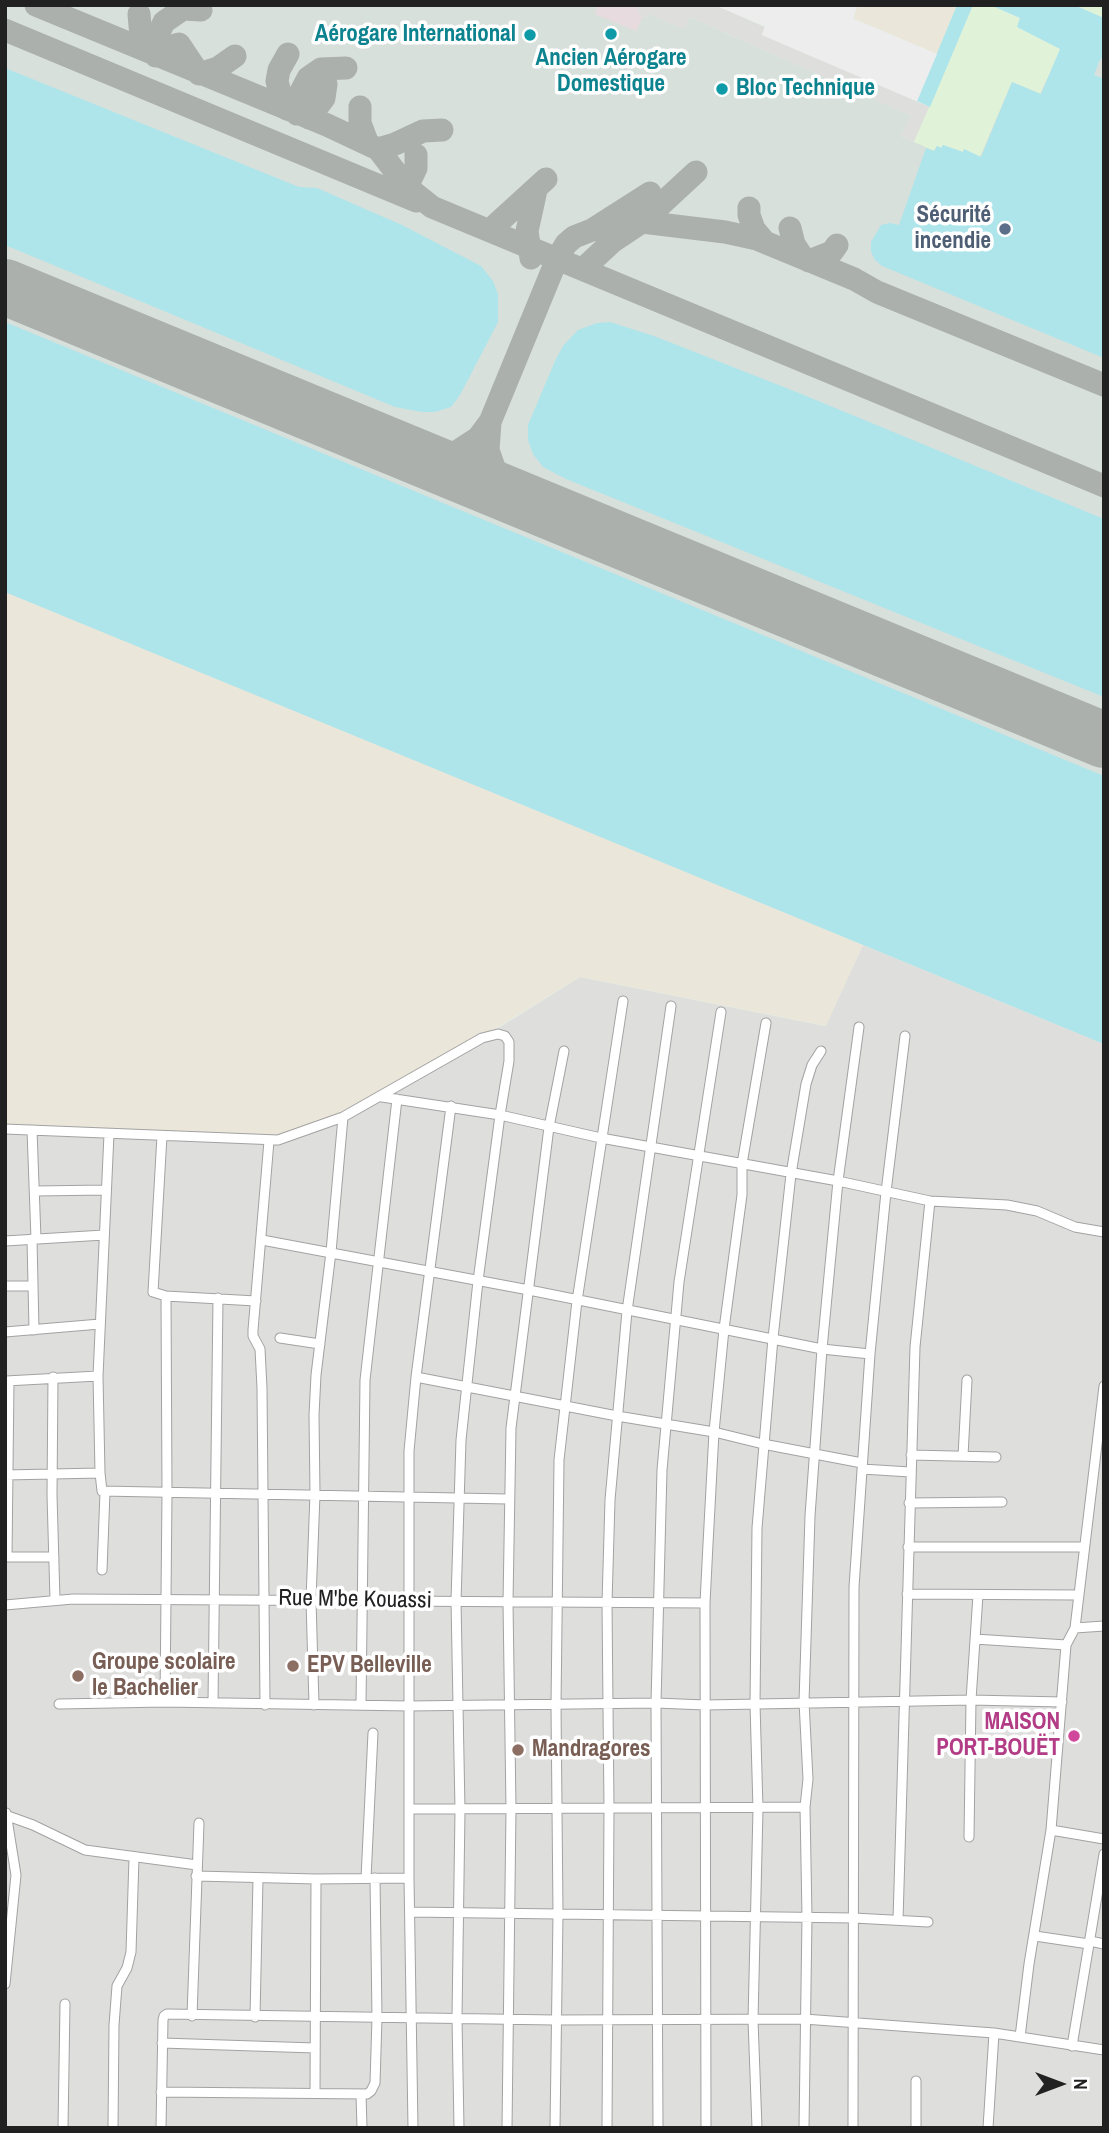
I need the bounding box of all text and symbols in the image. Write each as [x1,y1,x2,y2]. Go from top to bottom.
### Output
place label: Aérogare International [315,21,516,49]
marker: Ancien Aérogare Domestique [603,26,619,42]
marker: Aérogare International [522,27,538,43]
place label: Ancien Aérogare Domestique [536,45,686,99]
place label: Bloc Technique [736,75,875,103]
marker: Bloc Technique [714,81,730,97]
place label: Sécurité incendie [914,202,991,256]
marker: Sécurité incendie [997,221,1013,237]
street label: Rue M'be Kouassi [278,1585,432,1615]
place label: Groupe scolaire le Bachelier [92,1649,236,1703]
place label: EPV Belleville [307,1652,432,1680]
marker: EPV Belleville [285,1658,301,1674]
marker: Groupe scolaire le Bachelier [70,1668,86,1684]
place label: MAISON PORT-BOUËT [936,1709,1060,1763]
marker: MAISON PORT-BOUËT [1066,1728,1082,1744]
place label: Mandragores [532,1736,650,1764]
marker: Mandragores [510,1742,526,1758]
north arrow [1025,2049,1095,2119]
text: N [1068,2078,1094,2090]

